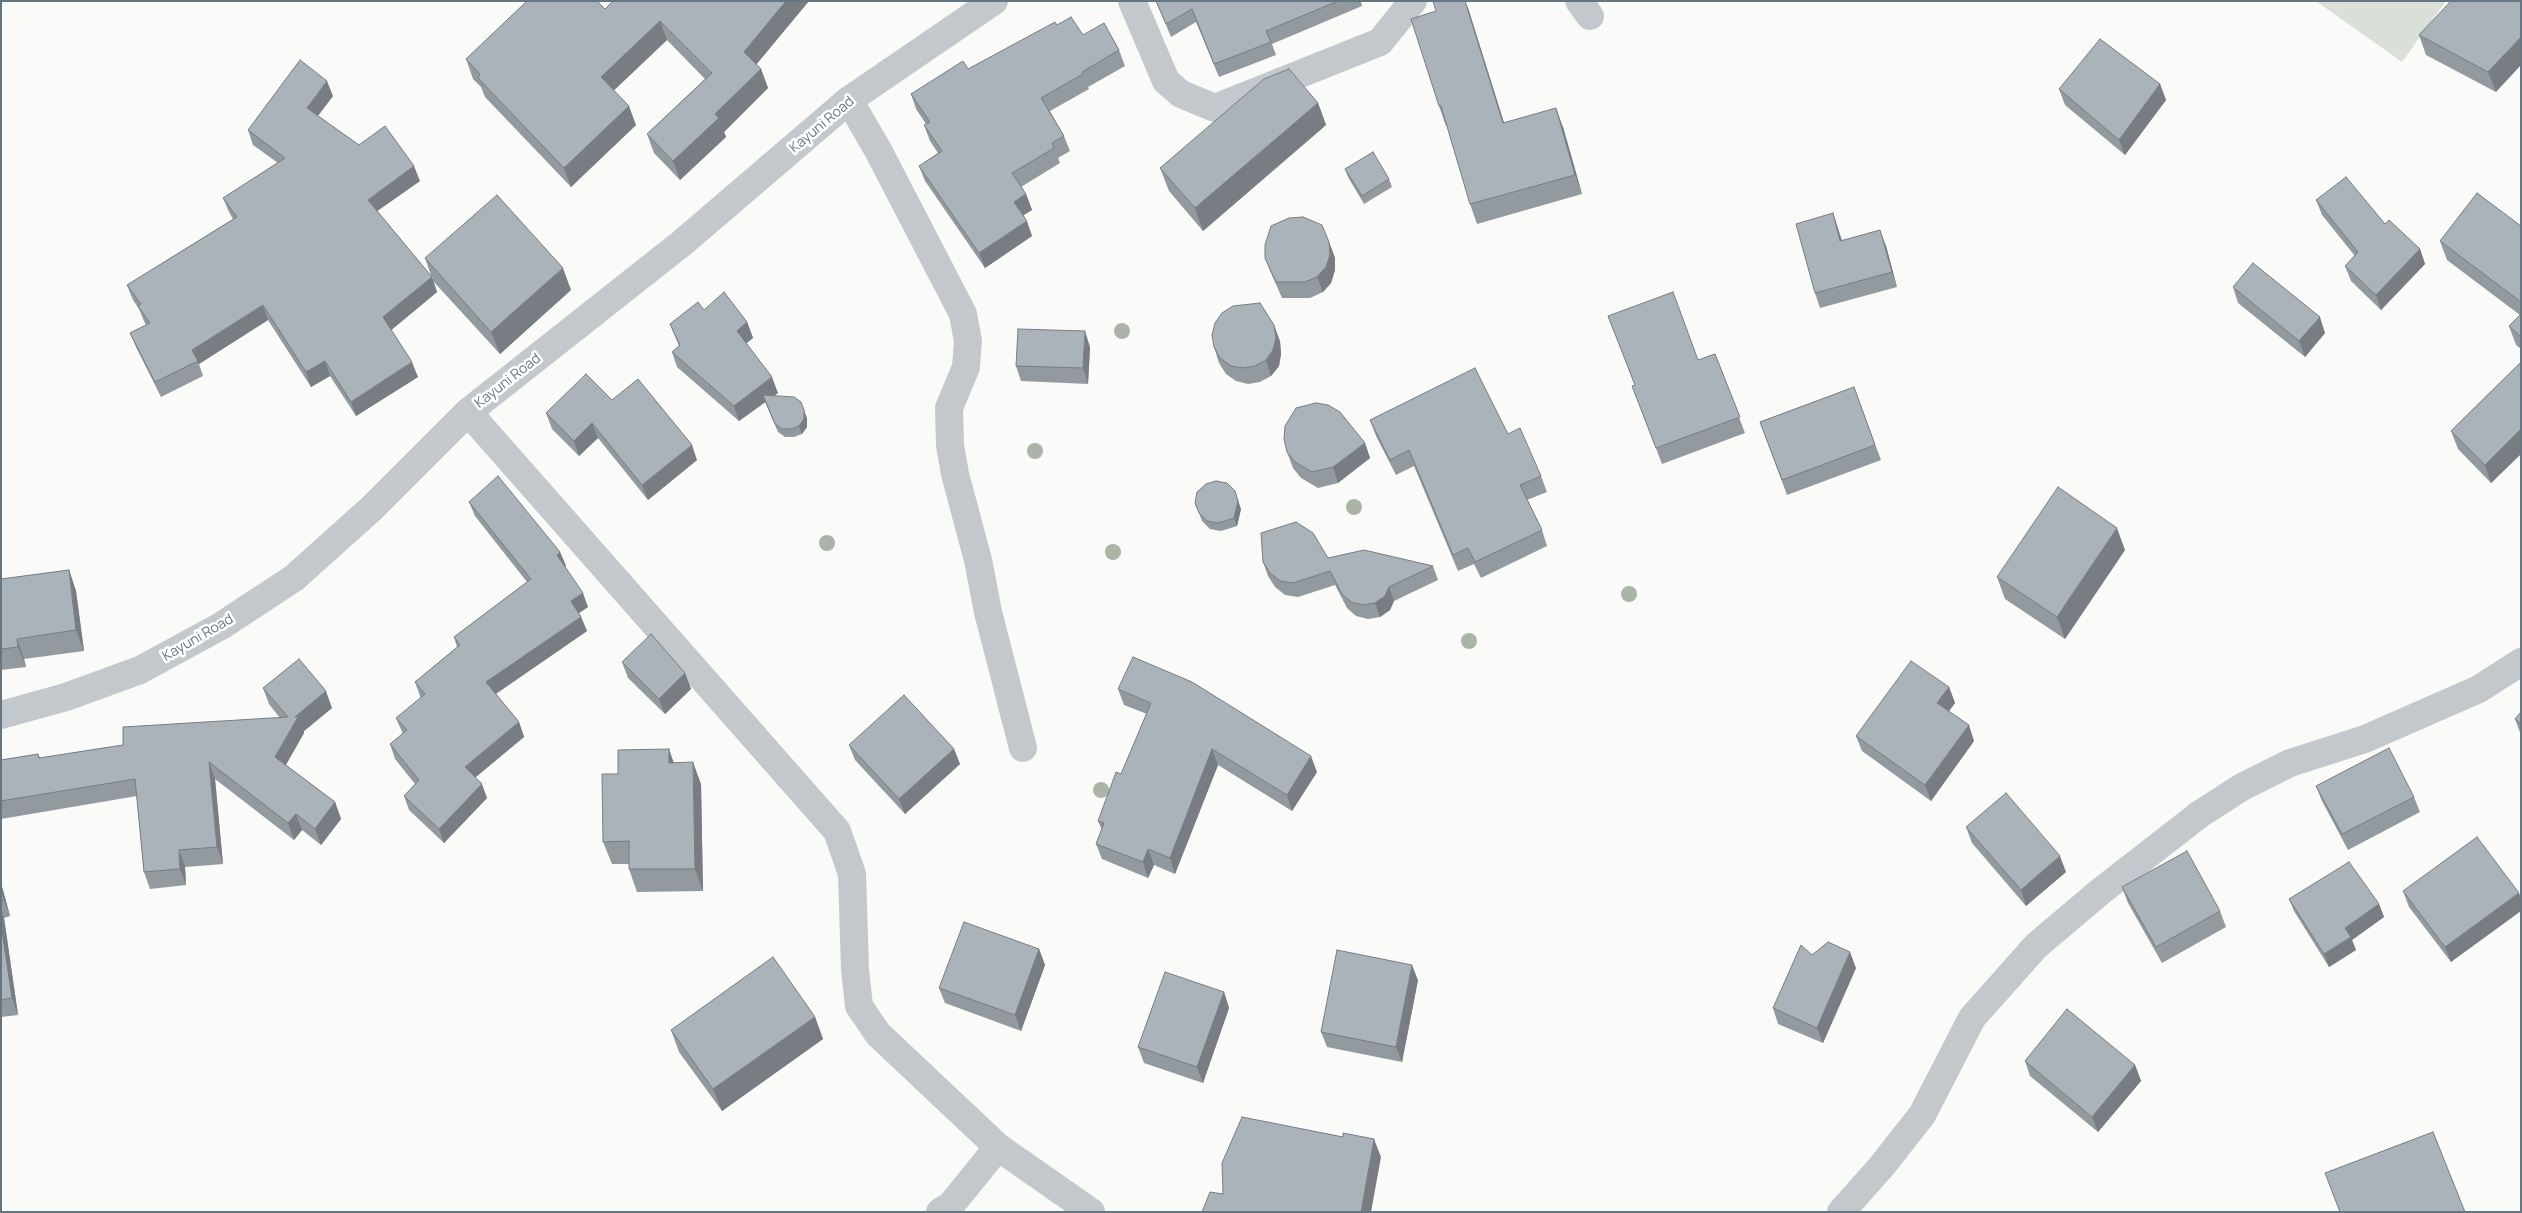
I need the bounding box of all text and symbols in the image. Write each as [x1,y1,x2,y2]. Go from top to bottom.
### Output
street label: Kayuni Road [786,93,858,157]
street label: Kayuni Road [472,350,544,412]
street label: Kayuni Road [160,611,236,665]

